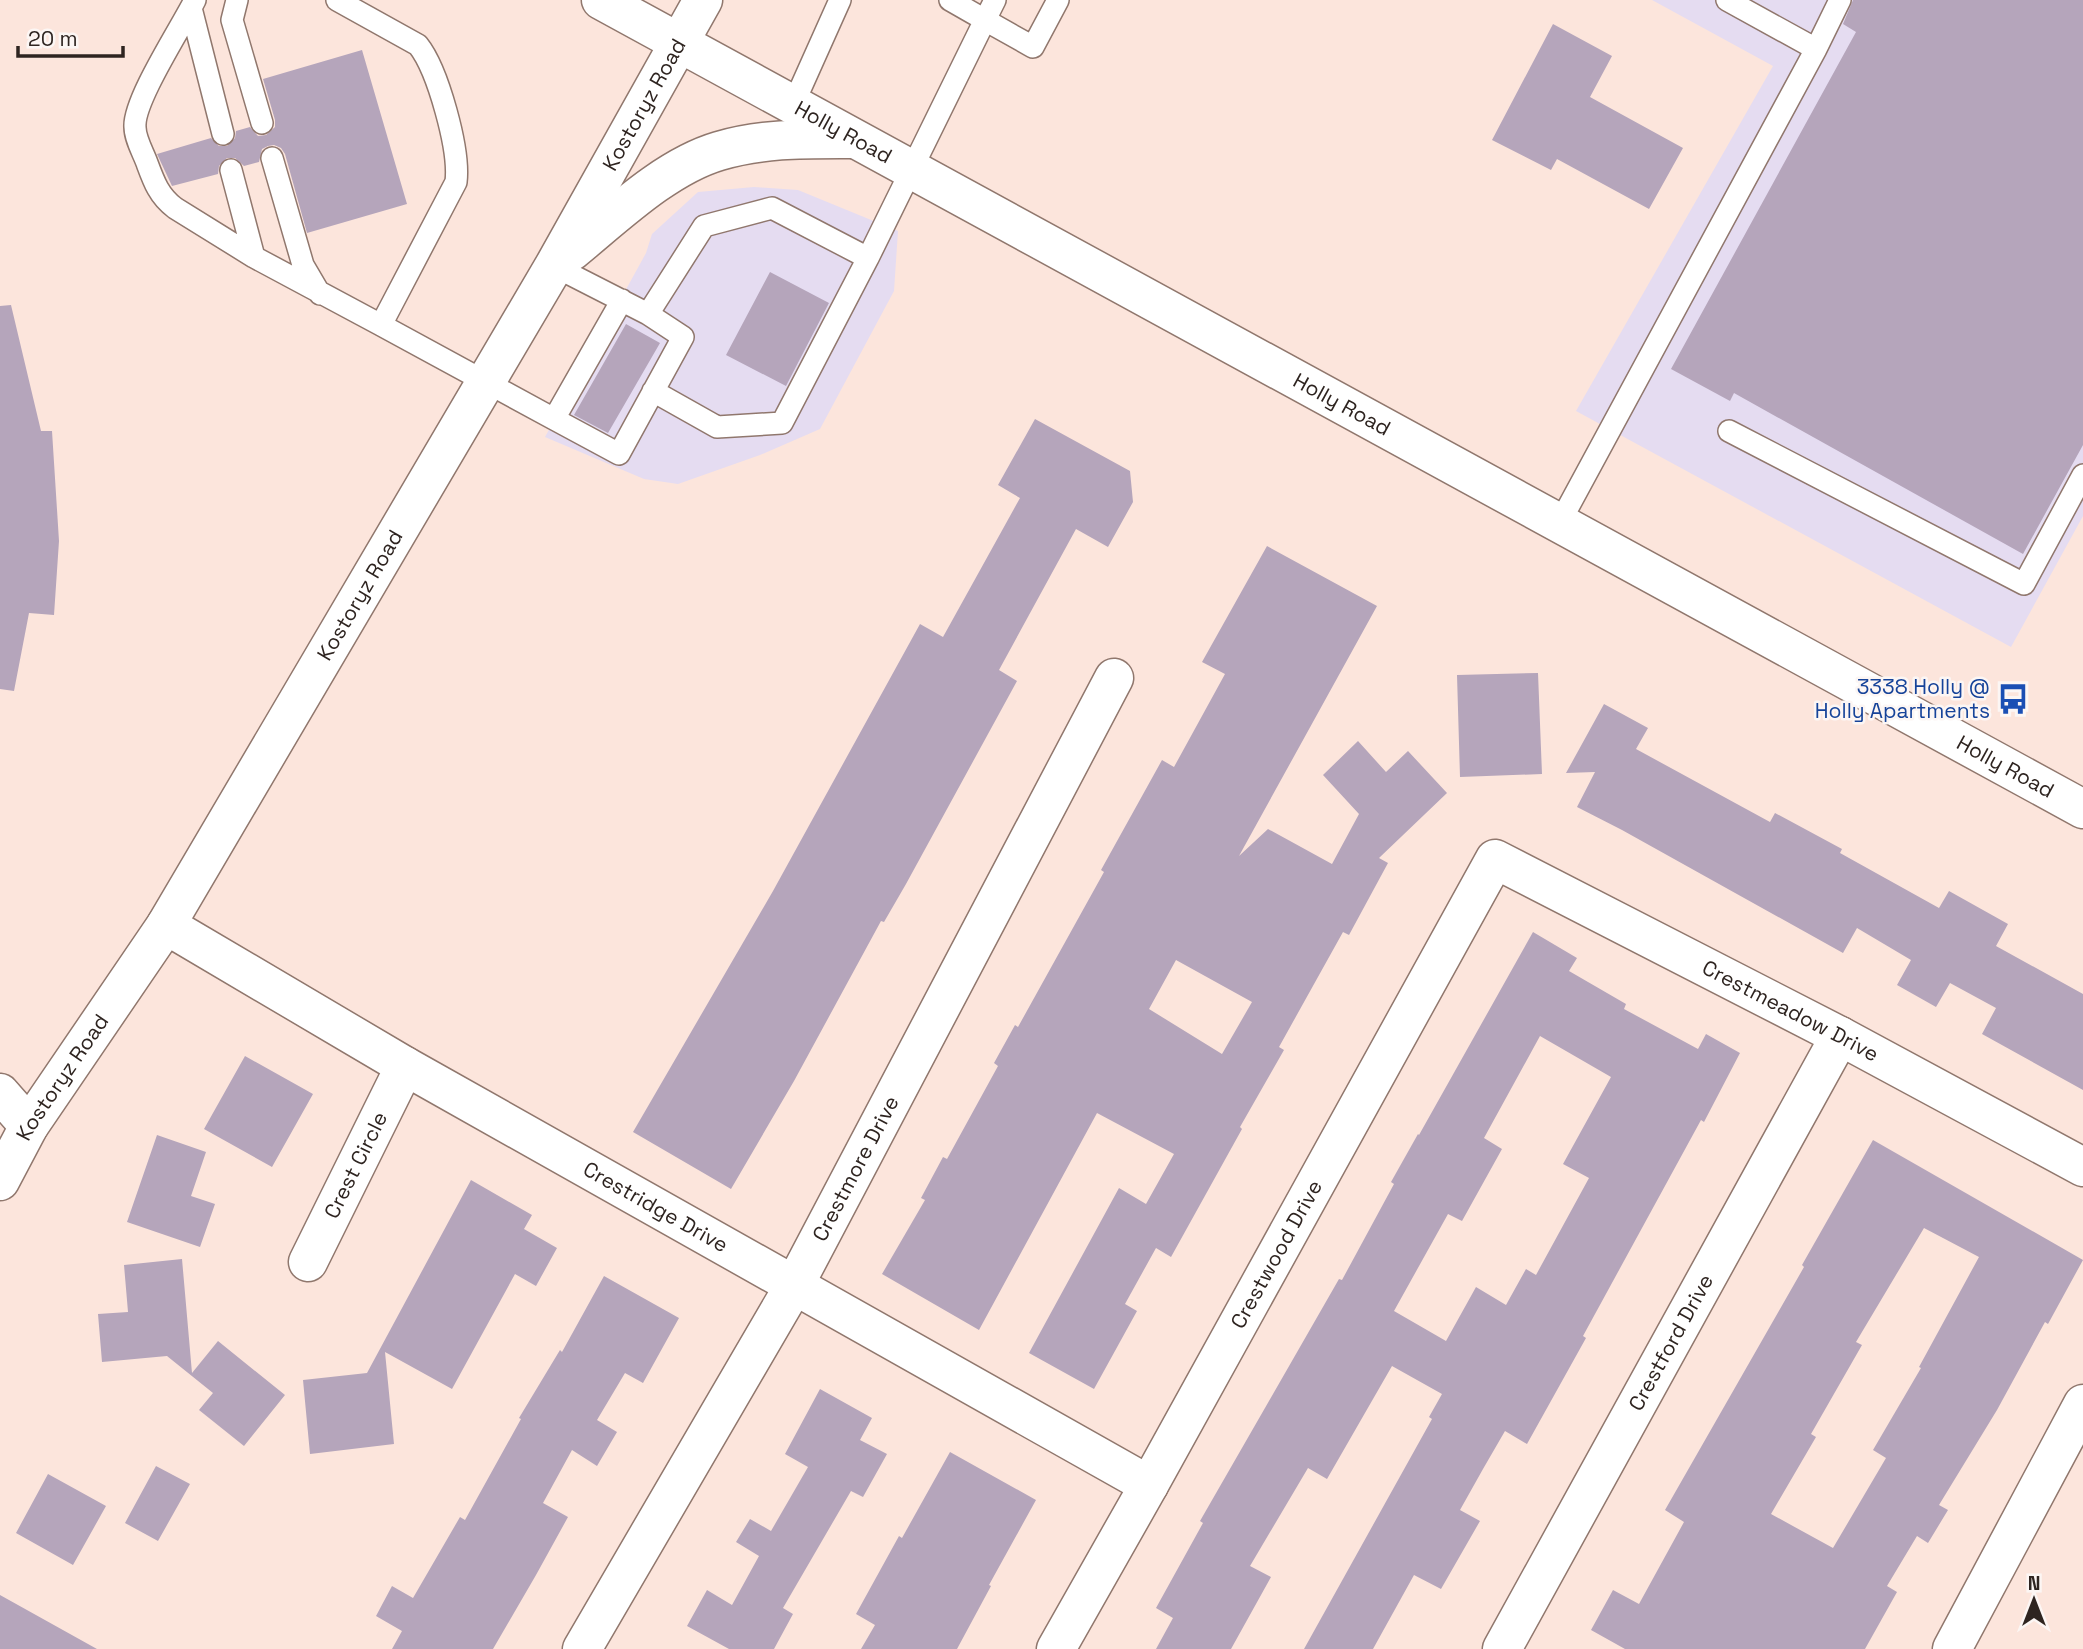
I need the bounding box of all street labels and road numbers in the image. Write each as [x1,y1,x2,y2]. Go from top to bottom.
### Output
street label: Kostoryz Road [596,34,692,175]
street label: Holly Road [790,94,897,169]
street label: Holly Road [1289,366,1395,441]
street label: Kostoryz Road [311,525,409,665]
street label: Holly Road [1952,729,2059,804]
street label: Crestmeadow Drive [1698,954,1884,1067]
street label: Kostoryz Road [10,1009,114,1145]
street label: Crestmore Drive [806,1091,905,1246]
street label: Crest Circle [318,1107,393,1223]
street label: Crestridge Drive [578,1155,733,1258]
street label: Crestwood Drive [1224,1175,1328,1333]
street label: Crestford Drive [1622,1269,1719,1415]

